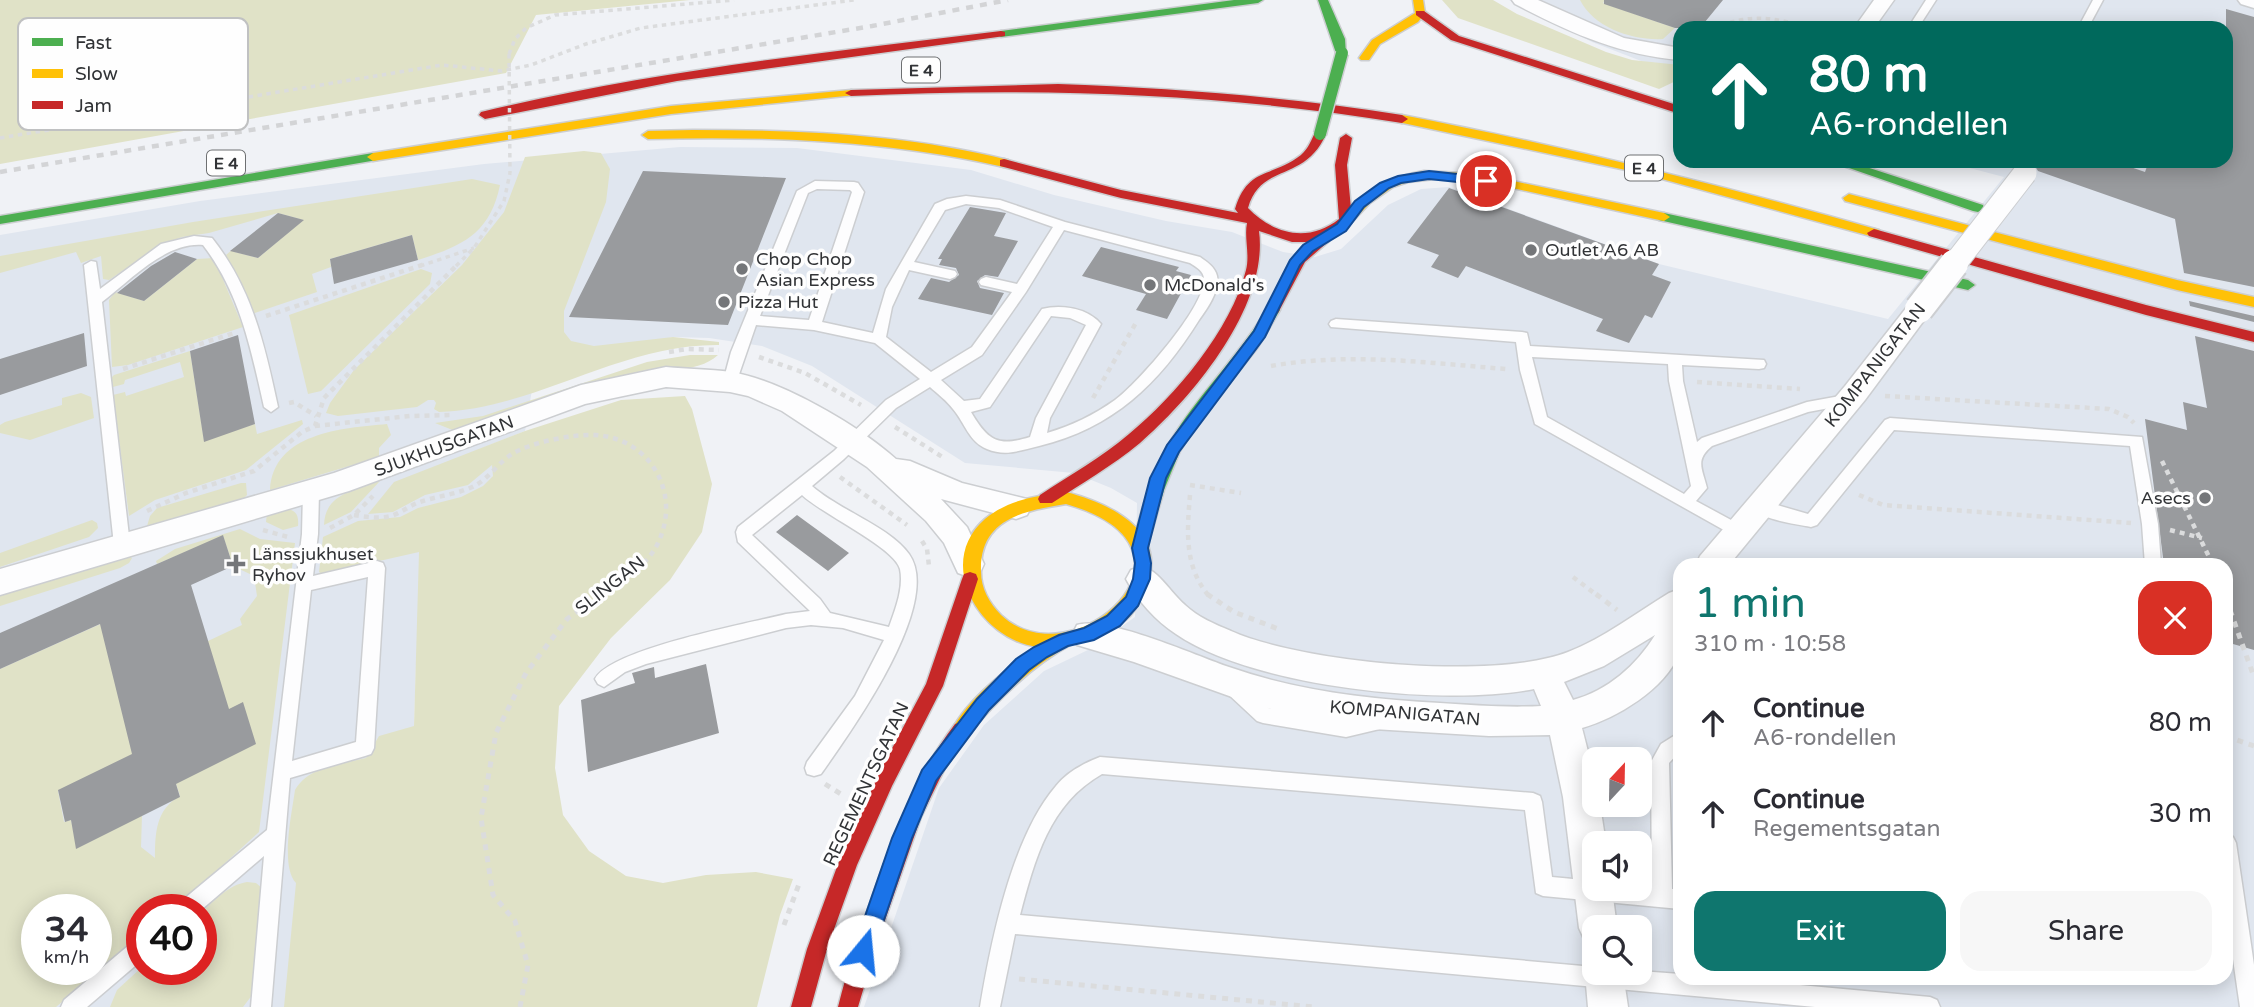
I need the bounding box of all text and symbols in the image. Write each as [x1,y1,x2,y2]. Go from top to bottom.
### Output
legend [18,18,248,130]
text: Fast [75,32,112,54]
text: 80 m [1809,46,1928,105]
icon: ahead [1694,49,1785,140]
road number: E 4 [902,58,940,82]
text: Slow [75,63,118,85]
text: Jam [75,95,112,117]
text: A6-rondellen [1809,106,2009,144]
road number: E 4 [207,150,245,176]
pin [1456,151,1516,211]
road number: E 4 [1625,156,1663,180]
icon: arrive [1467,162,1505,200]
place label: Outlet A6 AB [1545,239,1659,261]
marker: Outlet A6 AB [1523,242,1539,258]
place label: Chop Chop Asian Express [756,248,875,291]
marker: Chop Chop Asian Express [734,261,750,277]
place label: McDonald's [1164,274,1264,296]
marker: McDonald's [1142,277,1158,293]
place label: Pizza Hut [738,291,818,313]
marker: Pizza Hut [716,294,732,310]
street label: KOMPANIGATAN [1820,299,1930,431]
street label: SJUKHUSGATAN [371,410,517,482]
place label: Asecs [2141,487,2191,509]
marker: Asecs [2197,490,2213,506]
place label: Länssjukhuset Ryhov [252,543,374,586]
street label: SLINGAN [571,551,649,619]
marker: Länssjukhuset Ryhov [226,554,246,574]
text: 1 min [1694,578,1806,629]
button: close [2138,581,2212,655]
text: 310 m · 10:58 [1694,630,1846,658]
text: Continue [1753,693,1865,724]
street label: KOMPANIGATAN [1329,695,1481,731]
street label: REGEMENTSGATAN [818,699,914,869]
icon: ahead [1694,704,1732,742]
text: 80 m [2149,707,2212,738]
text: A6-rondellen [1753,724,1896,752]
north arrow [1582,747,1652,817]
map controls [1582,747,1652,985]
text: Continue [1753,784,1865,815]
icon: ahead [1694,795,1732,833]
text: 30 m [2149,798,2212,829]
text: Regementsgatan [1753,815,1941,843]
button: sound [1582,831,1652,901]
button: Exit [1694,891,1946,971]
button: Share [1960,891,2212,971]
speed limit sign: 40 [126,894,217,985]
text: 34 [45,909,88,951]
position arrow [826,914,900,988]
button: search [1582,915,1652,985]
text: km/h [44,946,89,968]

